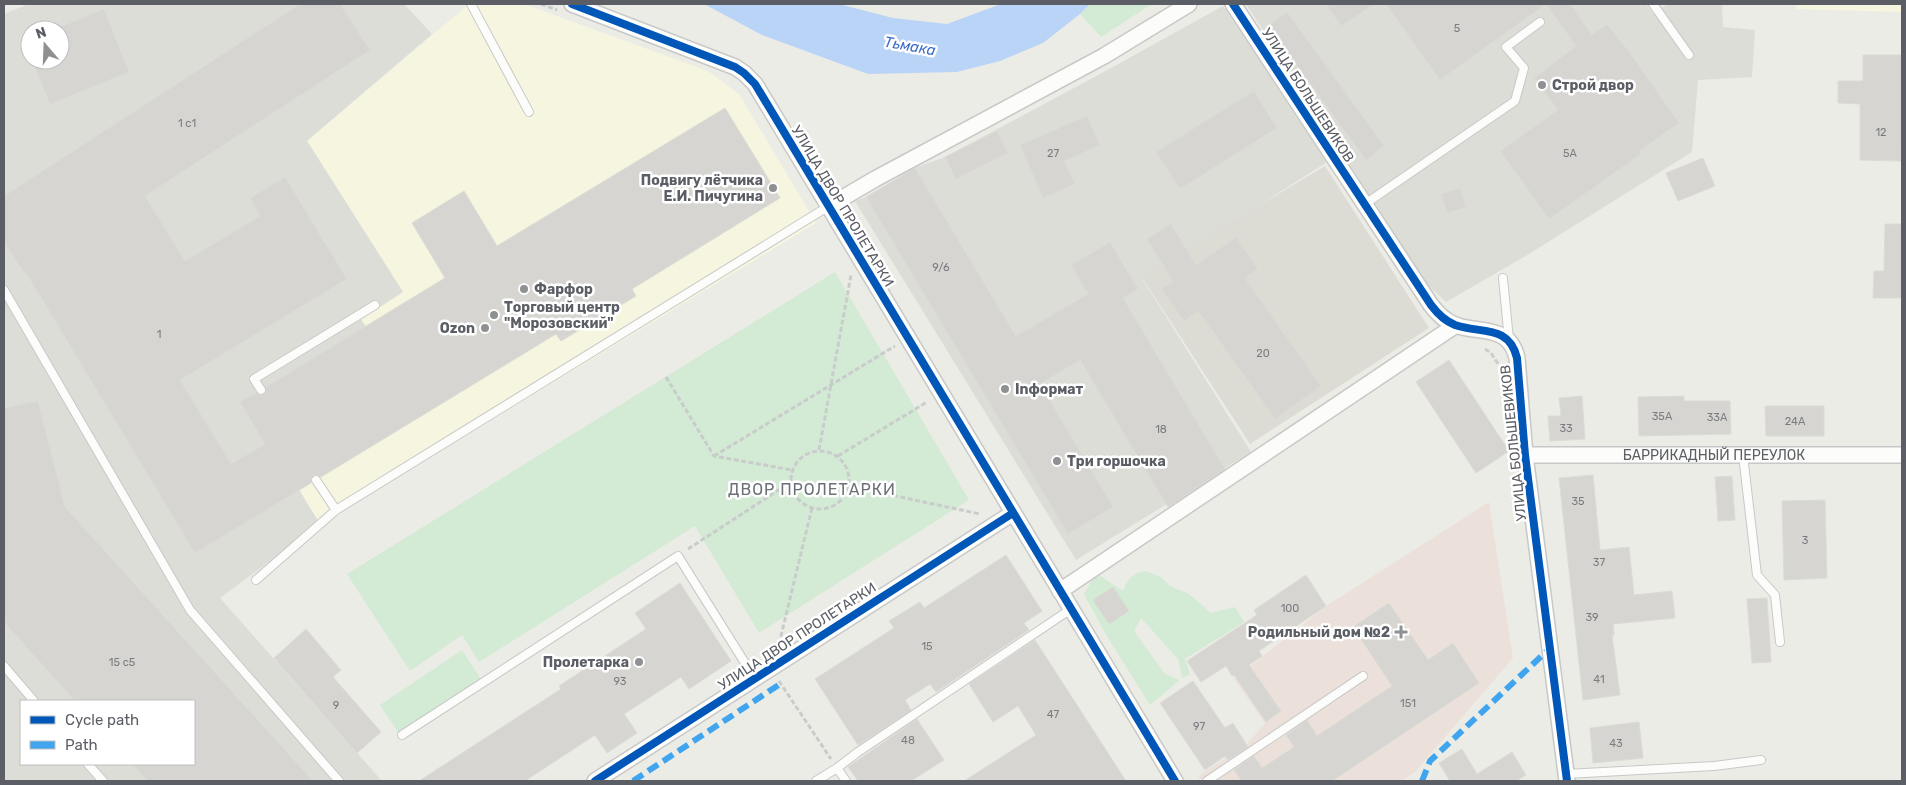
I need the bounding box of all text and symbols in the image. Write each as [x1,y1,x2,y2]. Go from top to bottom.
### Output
north arrow [20,20,70,70]
house number: 5 [1454,22,1461,35]
text: N [33,24,48,43]
street label: УЛИЦА БОЛЬШЕВИКОВ [1258,25,1357,166]
water label: Тьмака [883,33,937,59]
place label: Строй двор [1552,77,1634,94]
marker: Строй двор [1536,79,1548,91]
house number: 1 с1 [178,117,196,130]
street label: УЛИЦА ДВОР ПРОЛЕТАРКИ [788,123,897,290]
house number: 12 [1875,126,1887,139]
house number: 27 [1047,147,1059,160]
house number: 5А [1563,147,1578,160]
place label: Подвигу лётчика Е.И. Пичугина [641,172,763,205]
marker: Подвигу лётчика Е.И. Пичугина [767,182,779,194]
house number: 9/6 [932,261,950,274]
place label: Фарфор [534,281,593,298]
marker: Фарфор [518,283,530,295]
place label: Торговый центр "Морозовский" [504,299,620,332]
marker: Торговый центр "Морозовский" [488,309,500,321]
place label: Ozon [440,320,475,337]
marker: Ozon [479,322,491,334]
house number: 1 [157,328,161,341]
house number: 20 [1256,347,1270,360]
street label: УЛИЦА БОЛЬШЕВИКОВ [1497,364,1530,522]
place label: Inформат [1015,381,1084,398]
marker: Inформат [999,383,1011,395]
house number: 35А [1652,410,1673,423]
house number: 33А [1707,411,1728,424]
house number: 24А [1785,415,1806,428]
house number: 33 [1559,422,1573,435]
house number: 18 [1155,423,1167,436]
street label: БАРРИКАДНЫЙ ПЕРЕУЛОК [1623,446,1805,464]
place label: Три горшочка [1067,453,1166,470]
marker: Три горшочка [1051,455,1063,467]
district label: ДВОР ПРОЛЕТАРКИ [728,480,896,499]
house number: 35 [1571,495,1585,508]
house number: 3 [1802,534,1809,547]
house number: 37 [1593,556,1605,569]
street label: УЛИЦА ДВОР ПРОЛЕТАРКИ [715,579,879,694]
house number: 100 [1281,602,1299,615]
house number: 39 [1585,611,1599,624]
place label: Родильный дом №2 [1248,624,1390,641]
marker: Родильный дом №2 [1394,625,1408,639]
house number: 15 [921,640,933,653]
place label: Пролетарка [543,654,629,671]
house number: 15 с5 [109,656,136,669]
marker: Пролетарка [633,656,645,668]
house number: 41 [1593,673,1605,686]
house number: 93 [614,675,627,688]
house number: 151 [1400,697,1416,710]
house number: 9 [333,699,339,712]
legend [20,700,195,765]
house number: 47 [1047,708,1059,721]
text: Cycle path [65,711,139,729]
house number: 97 [1193,720,1205,733]
house number: 48 [901,734,915,747]
text: Path [65,736,98,754]
house number: 43 [1609,737,1623,750]

